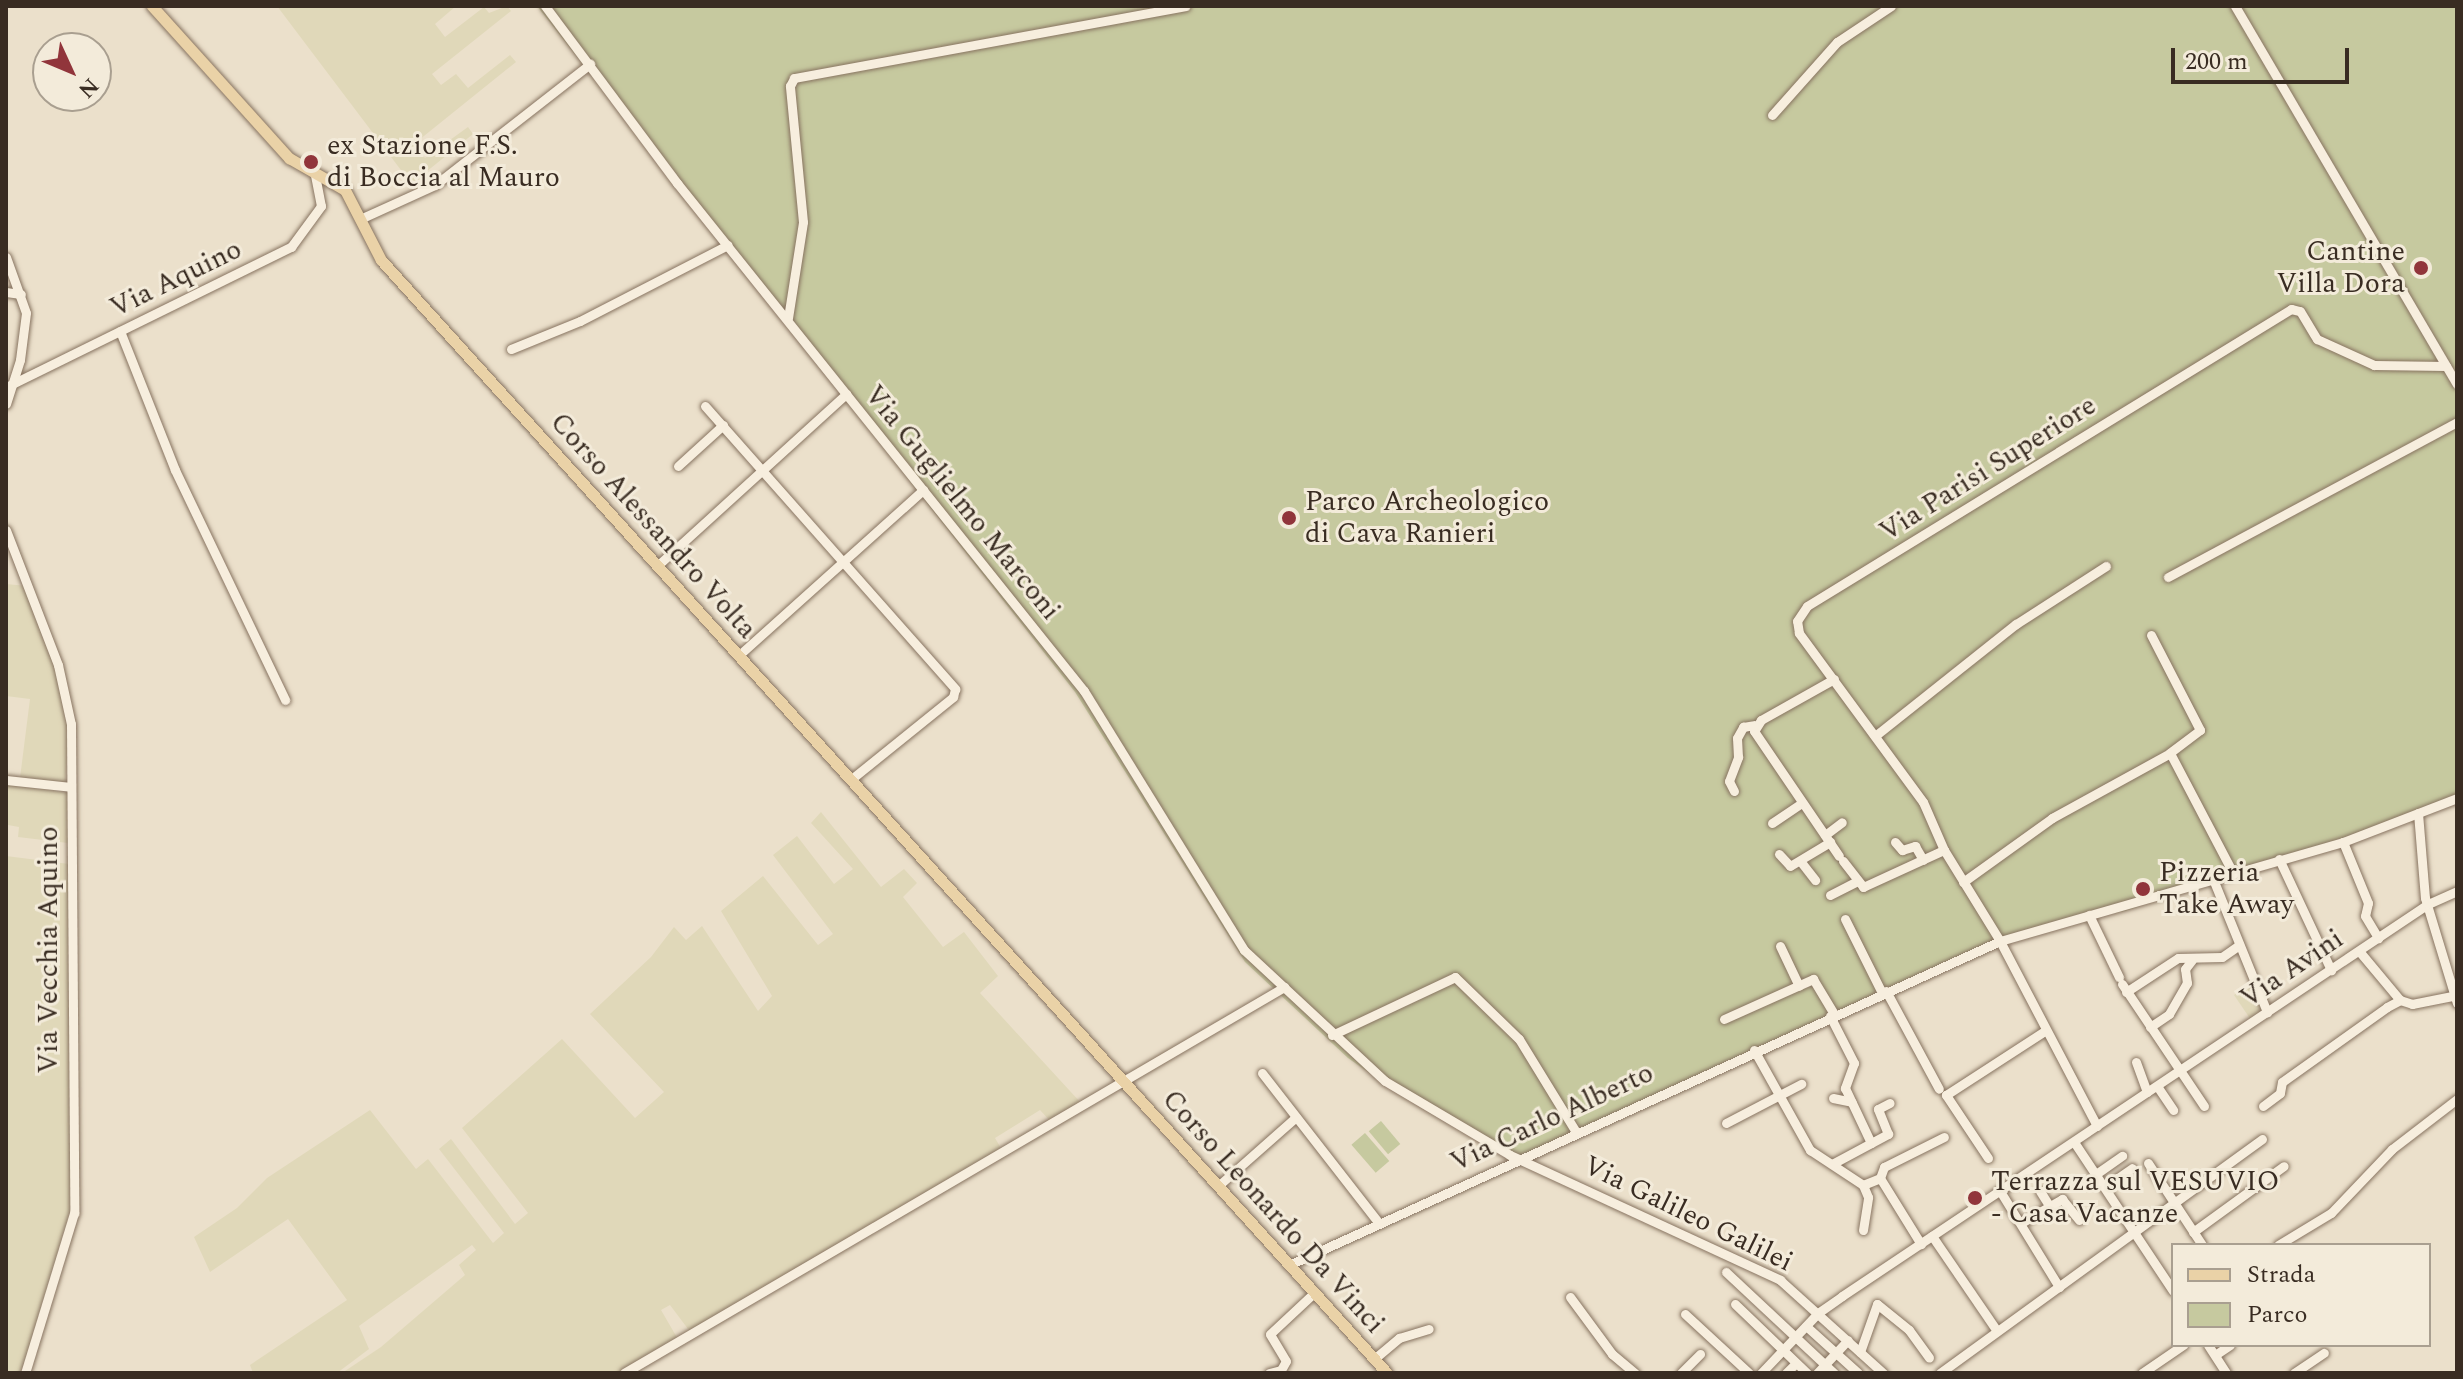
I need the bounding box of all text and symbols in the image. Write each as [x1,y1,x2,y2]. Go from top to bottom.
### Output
north arrow [32,32,112,112]
scale bar [2175,32,2353,82]
text: 200 m [2185,44,2248,80]
text: N [70,70,106,106]
place label: ex Stazione F.S. di Boccia al Mauro [327,129,560,195]
marker: ex Stazione F.S. di Boccia al Mauro [302,153,320,171]
street label: Via Aquino [105,233,247,325]
place label: Cantine Villa Dora [2276,235,2405,301]
marker: Cantine Villa Dora [2412,259,2430,277]
street label: Via Guglielmo Marconi [857,379,1067,627]
street label: Via Parisi Superiore [1874,389,2102,549]
street label: Corso Alessandro Volta [543,406,763,646]
place label: Parco Archeologico di Cava Ranieri [1305,485,1549,551]
marker: Parco Archeologico di Cava Ranieri [1280,509,1298,527]
street label: Via Vecchia Aquino [32,826,66,1074]
place label: Pizzeria Take Away [2159,856,2294,922]
marker: Pizzeria Take Away [2134,880,2152,898]
street label: Via Avini [2234,922,2350,1016]
street label: Via Carlo Alberto [1445,1056,1659,1180]
street label: Corso Leonardo Da Vinci [1155,1083,1391,1341]
street label: Via Galileo Galilei [1578,1149,1798,1279]
place label: Terrazza sul VESUVIO - Casa Vacanze [1991,1165,2279,1231]
marker: Terrazza sul VESUVIO - Casa Vacanze [1966,1189,1984,1207]
legend [2171,1243,2431,1347]
text: Strada [2247,1257,2315,1293]
text: Parco [2247,1297,2308,1333]

